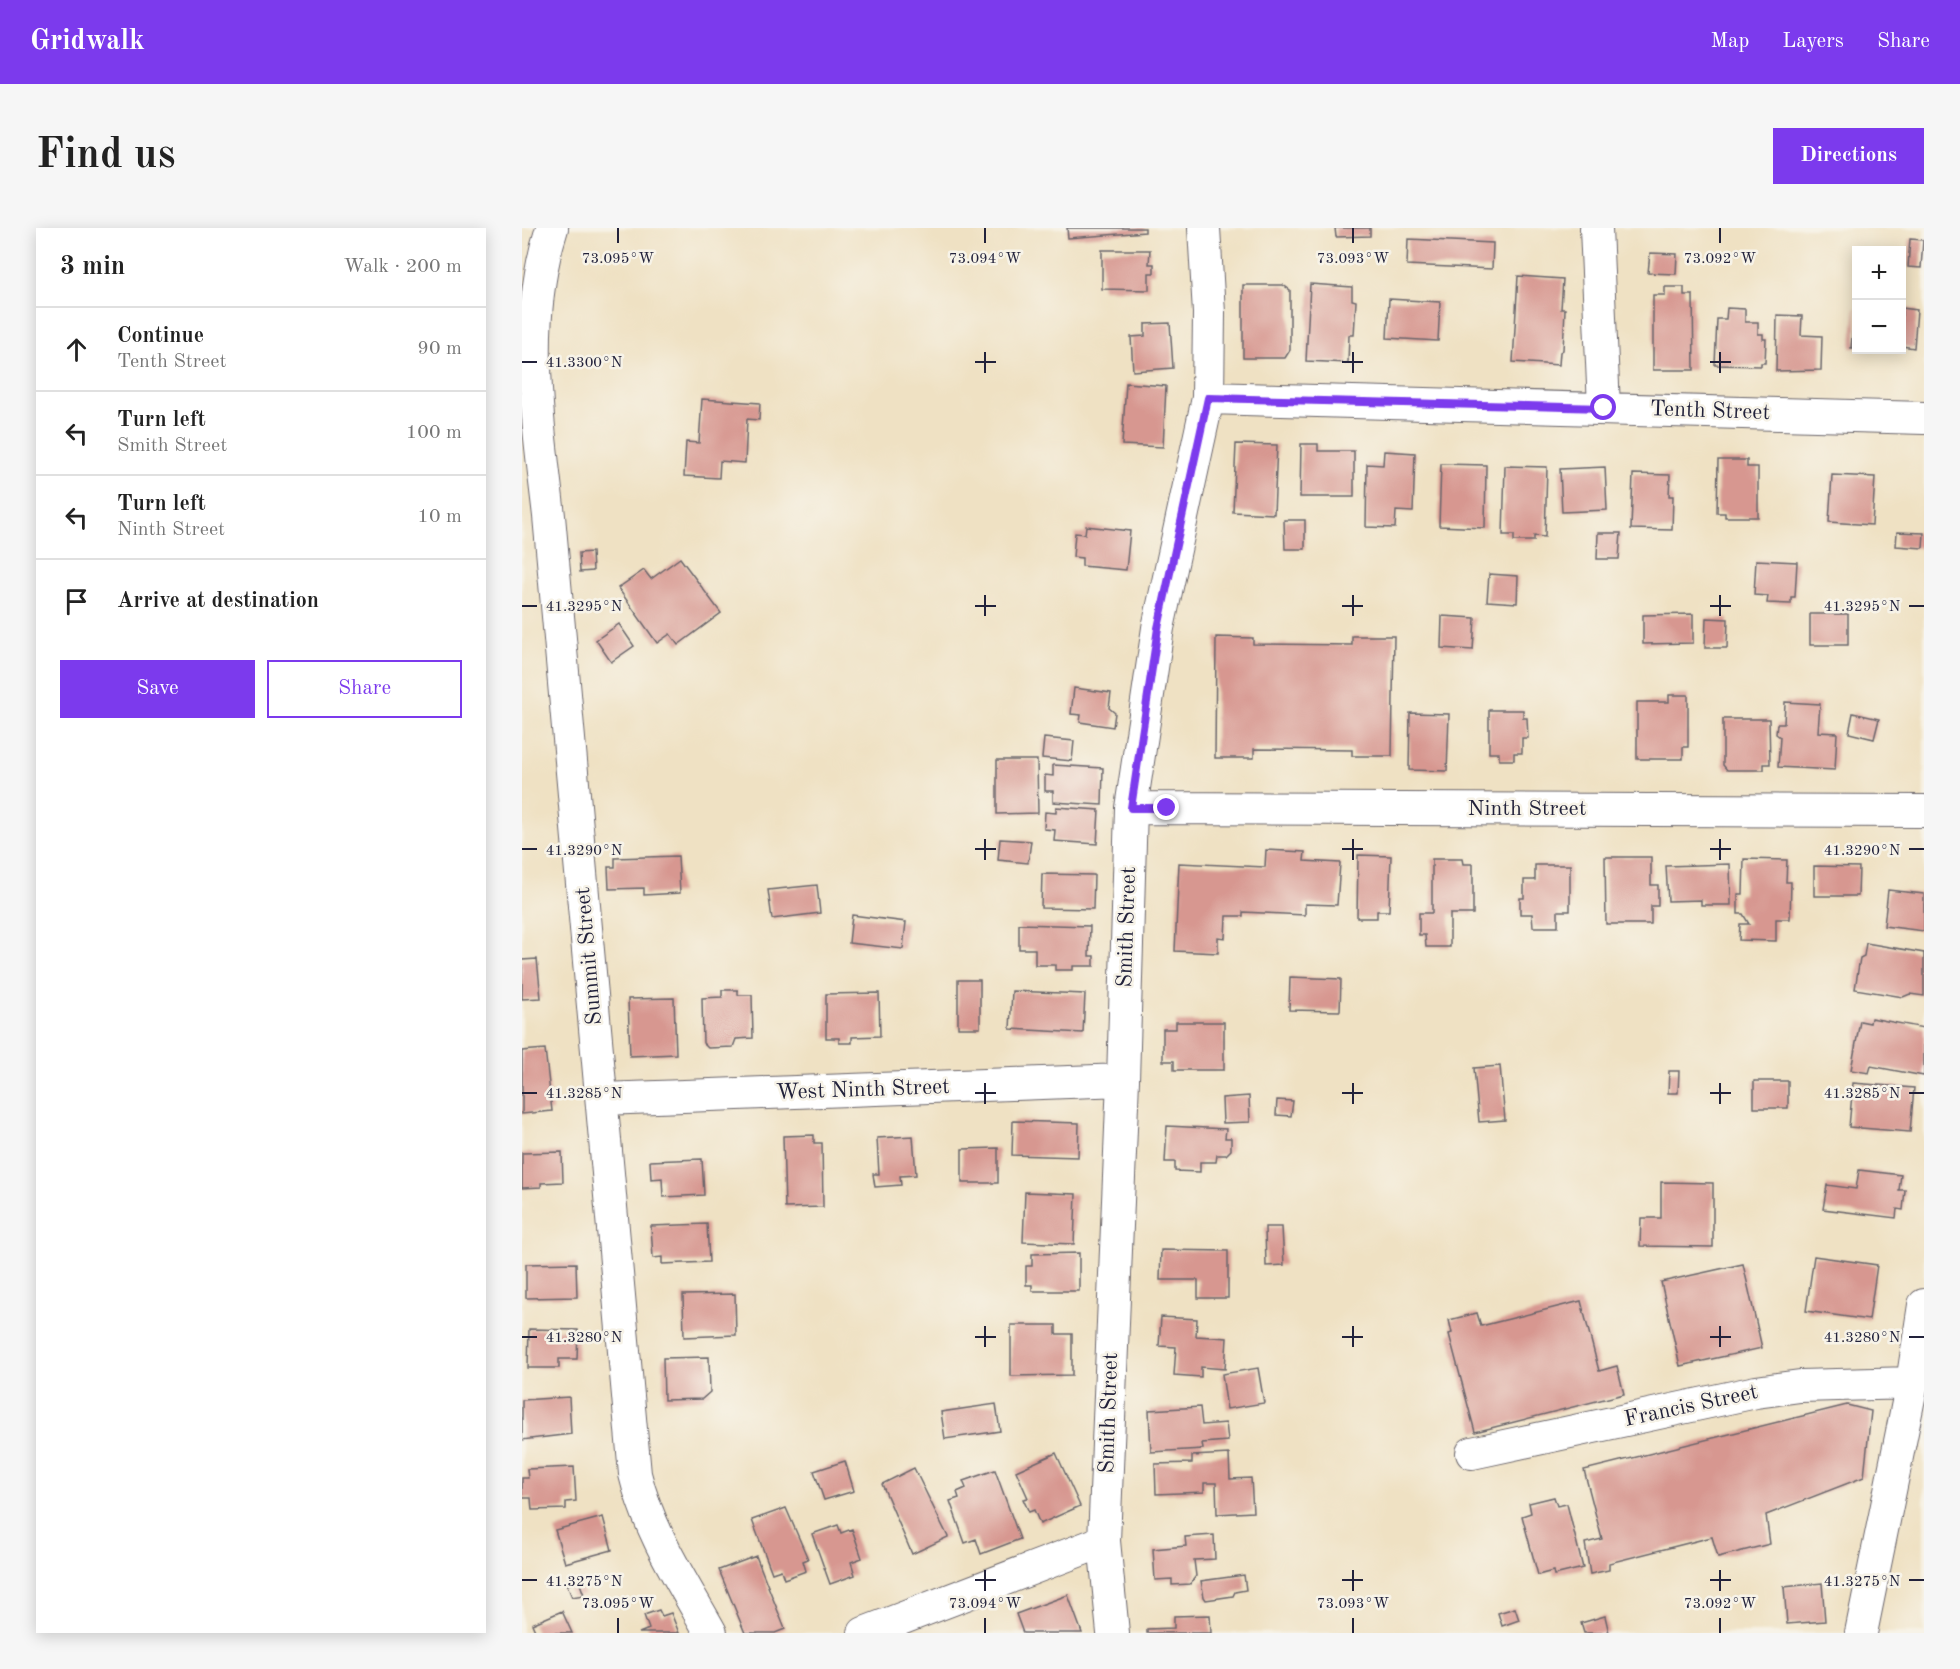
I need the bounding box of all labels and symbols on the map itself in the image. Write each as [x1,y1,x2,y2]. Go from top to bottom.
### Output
text: 73.095°W [582,252,654,267]
text: 73.094°W [949,252,1021,267]
text: 73.093°W [1317,252,1389,267]
text: 73.092°W [1684,252,1756,267]
text: 41.3300°N [546,356,623,371]
route start [1590,394,1616,420]
street label: Tenth Street [1649,398,1771,424]
text: 41.3295°N [546,600,623,615]
text: 41.3295°N [1824,600,1901,615]
route end [1153,794,1179,820]
street label: Ninth Street [1468,798,1586,820]
text: 41.3290°N [546,844,623,859]
text: 41.3290°N [1824,844,1901,859]
street label: Smith Street [1114,866,1140,988]
street label: Summit Street [572,886,606,1026]
street label: West Ninth Street [776,1076,950,1104]
text: 41.3285°N [546,1087,623,1102]
text: 41.3285°N [1824,1087,1901,1102]
text: 41.3280°N [546,1331,623,1346]
text: 41.3280°N [1824,1331,1901,1346]
street label: Smith Street [1096,1352,1122,1474]
street label: Francis Street [1622,1381,1760,1431]
text: 41.3275°N [546,1575,623,1590]
text: 41.3275°N [1824,1575,1901,1590]
text: 73.095°W [582,1597,654,1612]
text: 73.094°W [949,1597,1021,1612]
text: 73.093°W [1317,1597,1389,1612]
text: 73.092°W [1684,1597,1756,1612]

